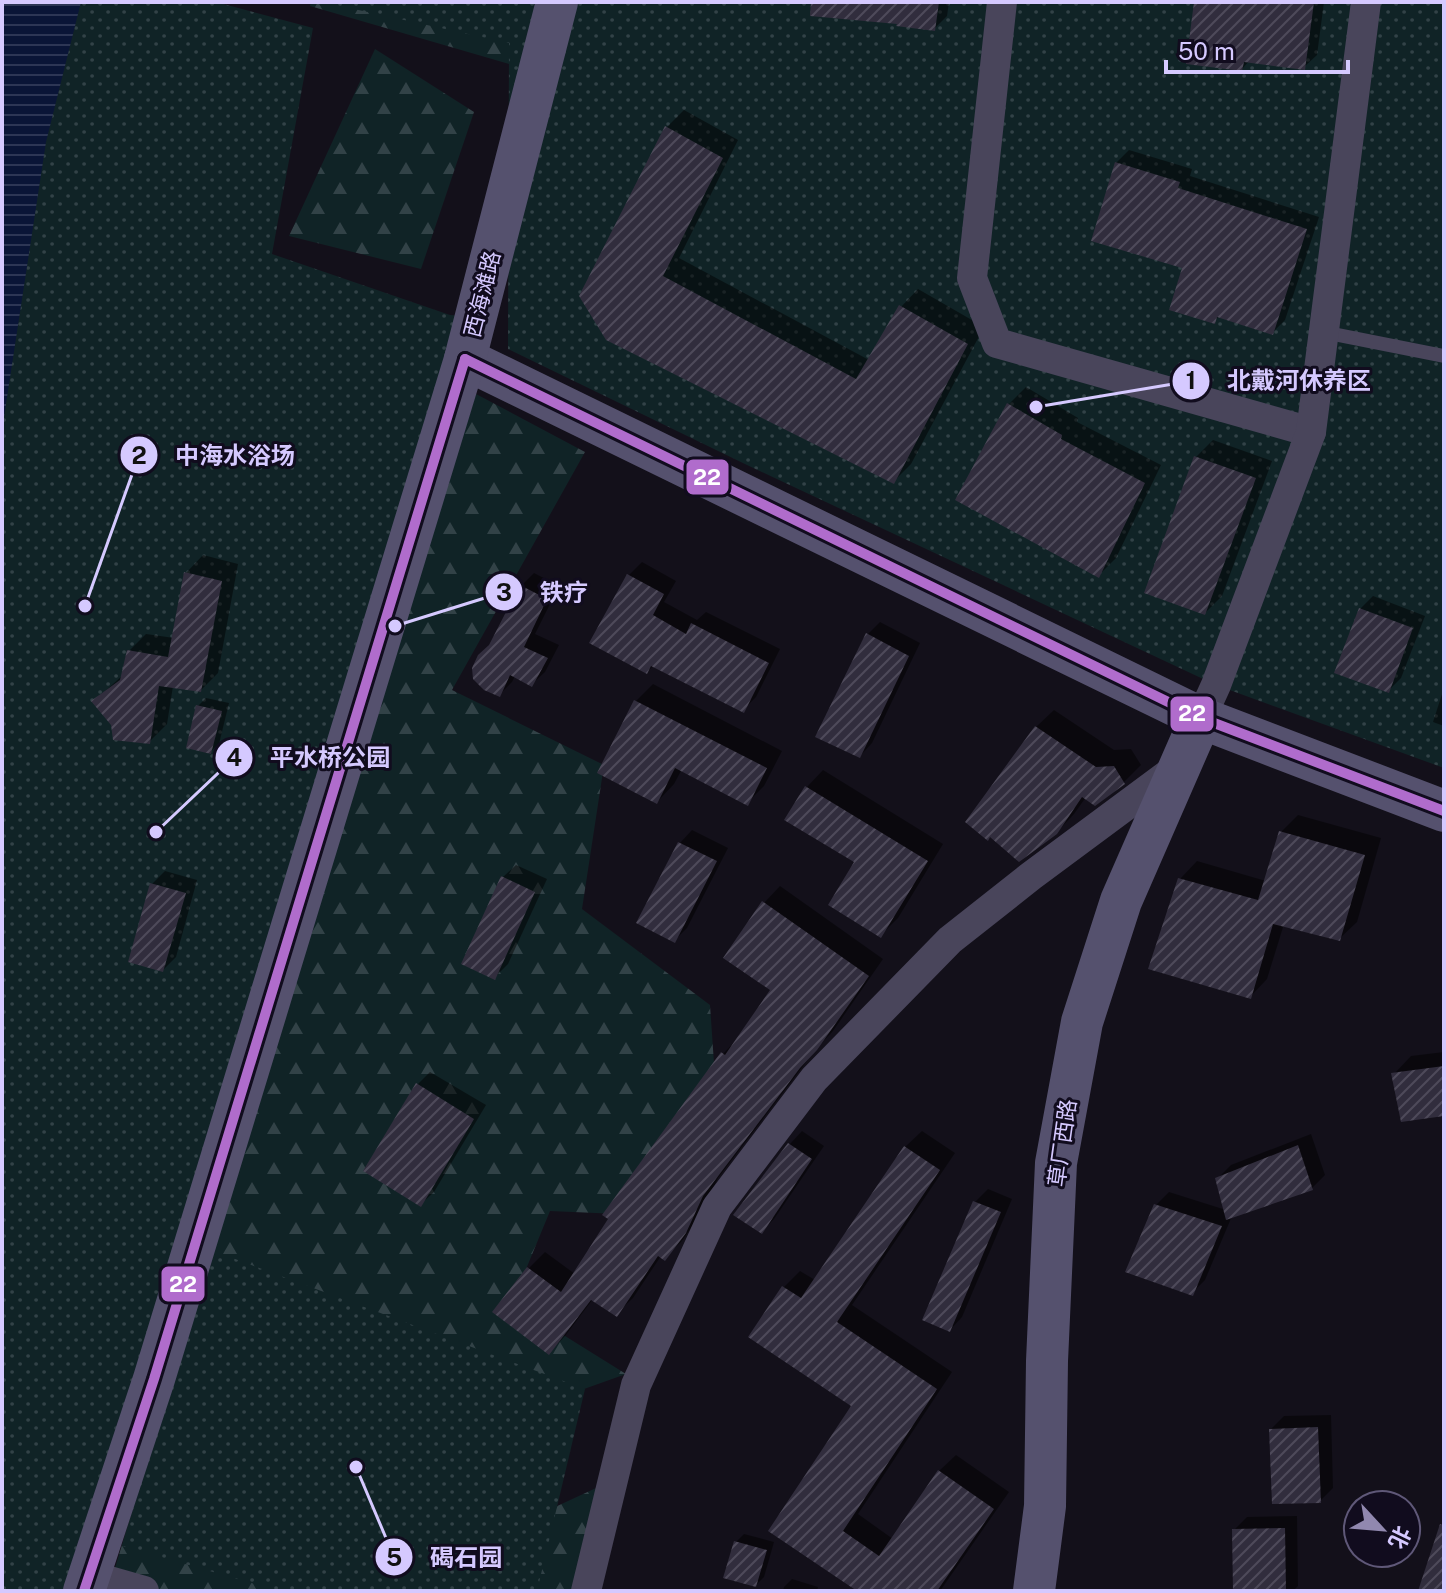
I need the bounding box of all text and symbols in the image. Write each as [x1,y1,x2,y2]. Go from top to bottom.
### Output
scale bar [1166,24,1348,74]
text: 50 m [1178,37,1235,65]
street label: 西海滩路 [459,248,505,340]
callout: 北戴河休养区 [1171,357,1387,405]
text: 1 [1186,366,1196,394]
text: 北戴河休养区 [1227,366,1371,394]
callout: 中海水浴场 [119,431,311,479]
text: 2 [131,441,147,469]
text: 中海水浴场 [175,441,295,469]
line badge: 22 [685,458,730,496]
text: 22 [693,464,721,490]
callout: 铁疗 [484,568,604,616]
text: 3 [496,578,512,606]
text: 铁疗 [540,578,588,606]
line badge: 22 [1169,695,1215,733]
text: 22 [1178,700,1206,726]
callout: 平水桥公园 [214,734,406,782]
text: 4 [226,743,242,771]
text: 平水桥公园 [270,743,390,771]
street label: 草厂西路 [1043,1098,1081,1188]
line badge: 22 [160,1265,206,1303]
text: 22 [169,1271,197,1297]
north arrow [1342,1489,1422,1569]
text: 北 [1383,1522,1416,1553]
callout: 碣石园 [374,1533,518,1581]
text: 5 [386,1543,402,1571]
text: 碣石园 [430,1543,502,1571]

